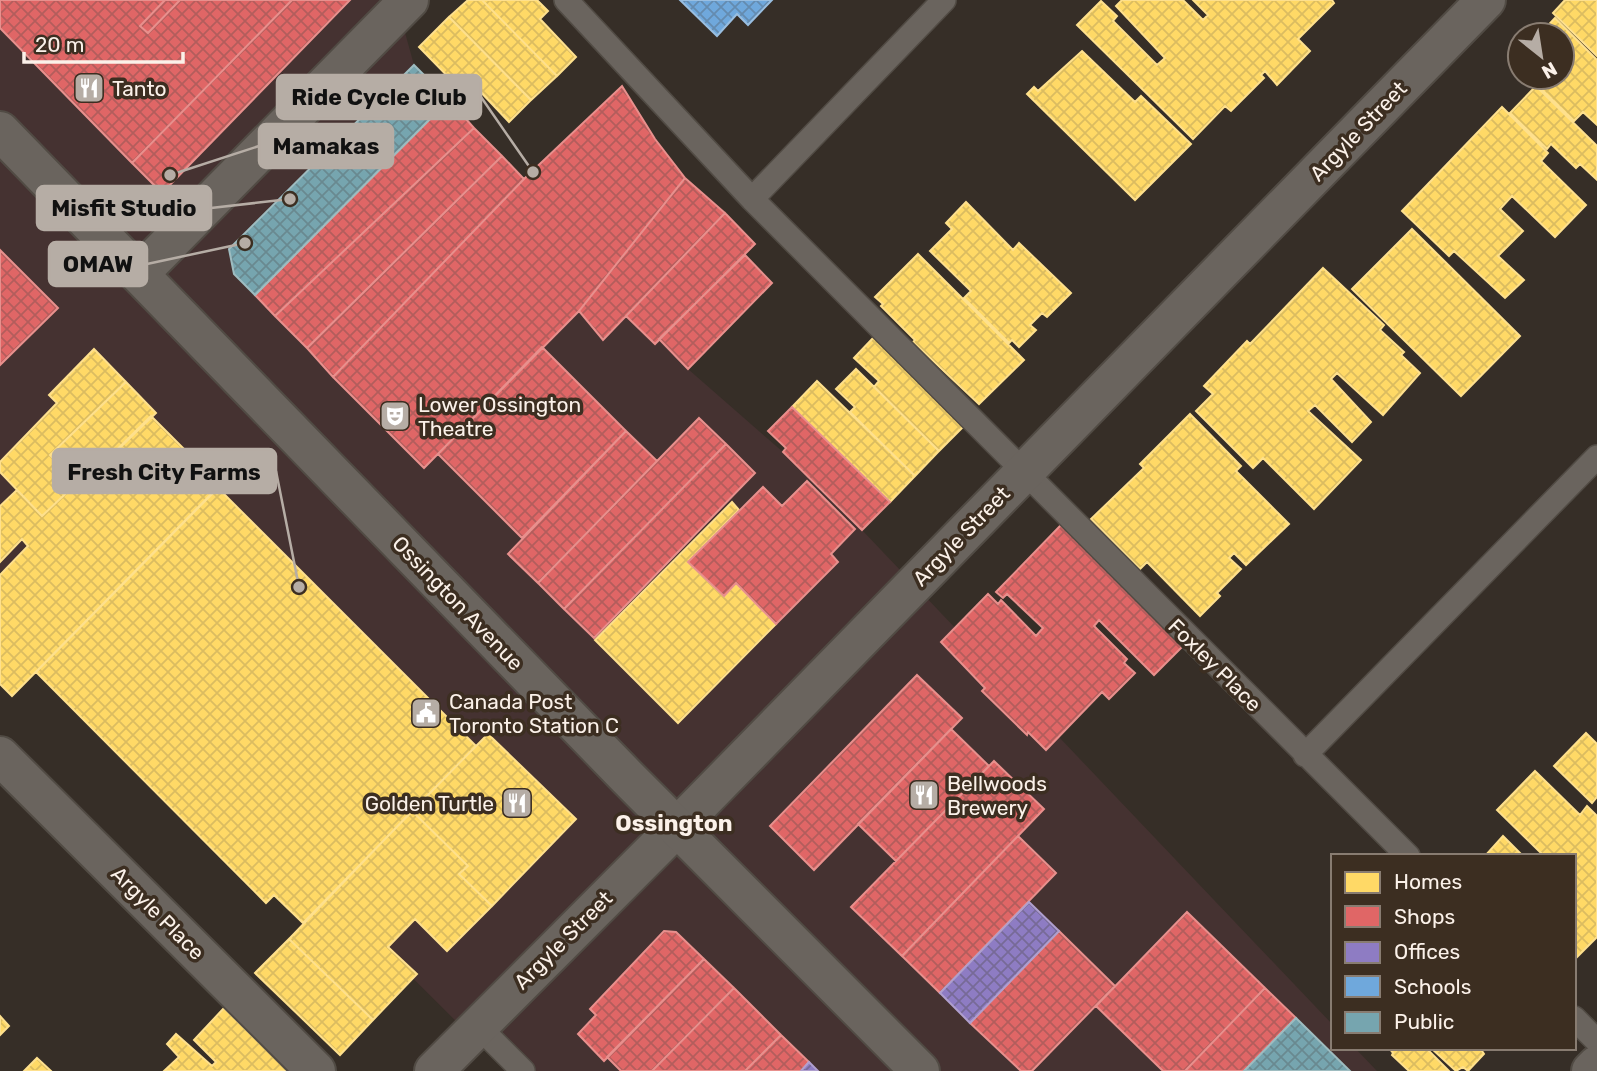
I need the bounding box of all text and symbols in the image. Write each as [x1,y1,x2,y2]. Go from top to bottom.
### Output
scale bar [24,21,184,65]
north arrow [1506,21,1576,91]
text: 20 m [35,32,84,57]
text: N [1538,57,1561,84]
restaurant icon: Tanto [72,71,106,105]
callout: Ride Cycle Club [277,75,481,119]
place label: Tanto [112,76,167,101]
street label: Argyle Street [1304,76,1412,186]
text: Ride Cycle Club [291,83,467,111]
callout: Mamakas [259,124,393,168]
text: Mamakas [273,132,380,160]
callout: Misfit Studio [37,186,211,230]
text: Misfit Studio [51,194,197,222]
callout: OMAW [49,242,147,286]
text: OMAW [63,250,133,278]
place label: Lower Ossington Theatre [418,392,581,441]
theatre icon: Lower Ossington Theatre [378,399,412,433]
callout: Fresh City Farms [53,449,276,493]
text: Fresh City Farms [67,458,261,486]
street label: Argyle Street [907,481,1015,591]
street label: Ossington Avenue [387,531,529,675]
street label: Foxley Place [1163,613,1267,717]
place label: Canada Post Toronto Station C [449,689,619,738]
public building icon: Canada Post Toronto Station C [409,696,443,730]
place label: Bellwoods Brewery [947,771,1047,820]
restaurant icon: Bellwoods Brewery [907,778,941,812]
restaurant icon: Golden Turtle [500,786,534,820]
place label: Golden Turtle [365,791,494,816]
district label: Ossington [615,809,733,837]
legend [1331,854,1576,1050]
street label: Argyle Place [106,861,210,965]
text: Homes [1394,869,1462,894]
street label: Argyle Street [509,886,617,994]
text: Shops [1394,904,1455,929]
text: Offices [1394,939,1460,964]
text: Schools [1394,974,1471,999]
text: Public [1394,1009,1454,1034]

